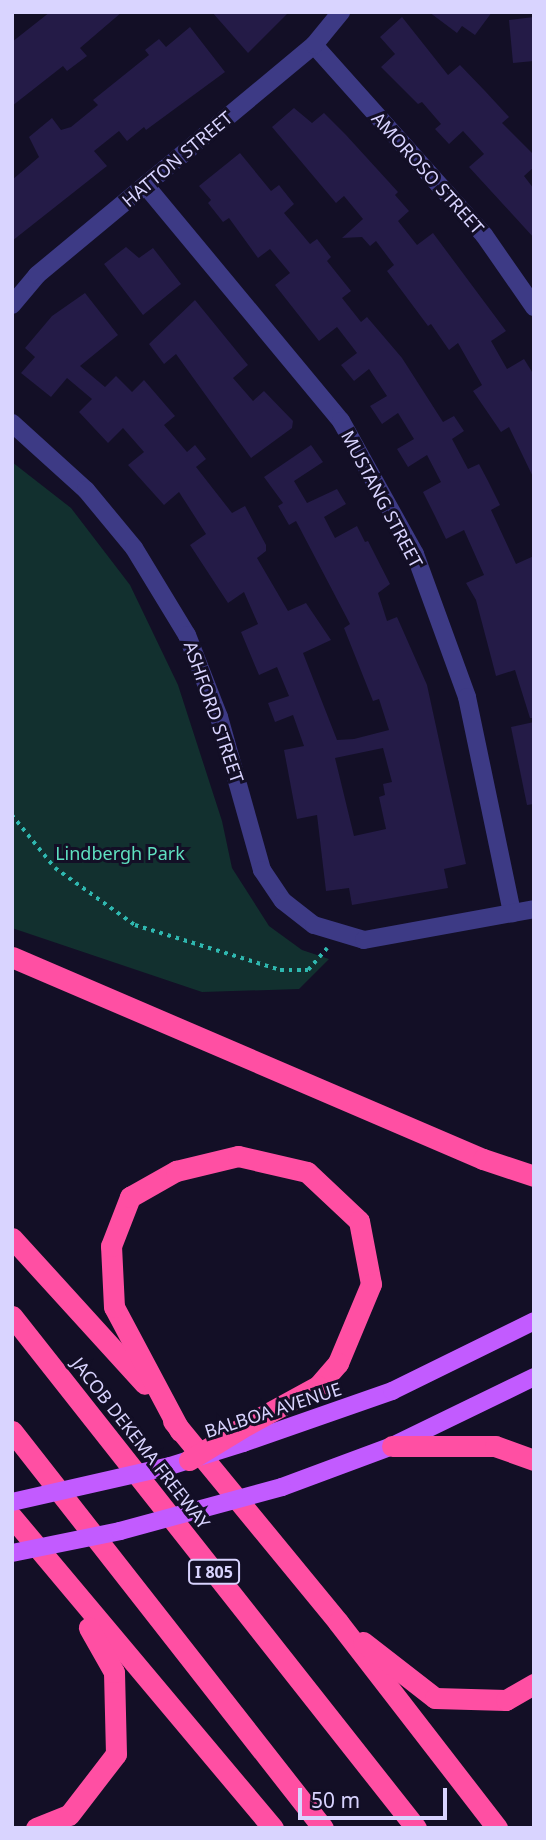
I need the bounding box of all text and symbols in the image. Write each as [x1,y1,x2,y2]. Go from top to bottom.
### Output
street label: HATTON STREET [118,107,236,211]
street label: AMOROSO STREET [367,107,489,239]
street label: MUSTANG STREET [337,427,427,571]
street label: ASHFORD STREET [180,638,248,786]
park label: Lindbergh Park [55,842,185,864]
street label: JACOB DEKEMA FREEWAY [67,1353,215,1533]
street label: BALBOA AVENUE [202,1378,344,1442]
road number: I 805 [188,1560,240,1584]
scale bar [301,1773,450,1817]
text: 50 m [311,1786,360,1814]

